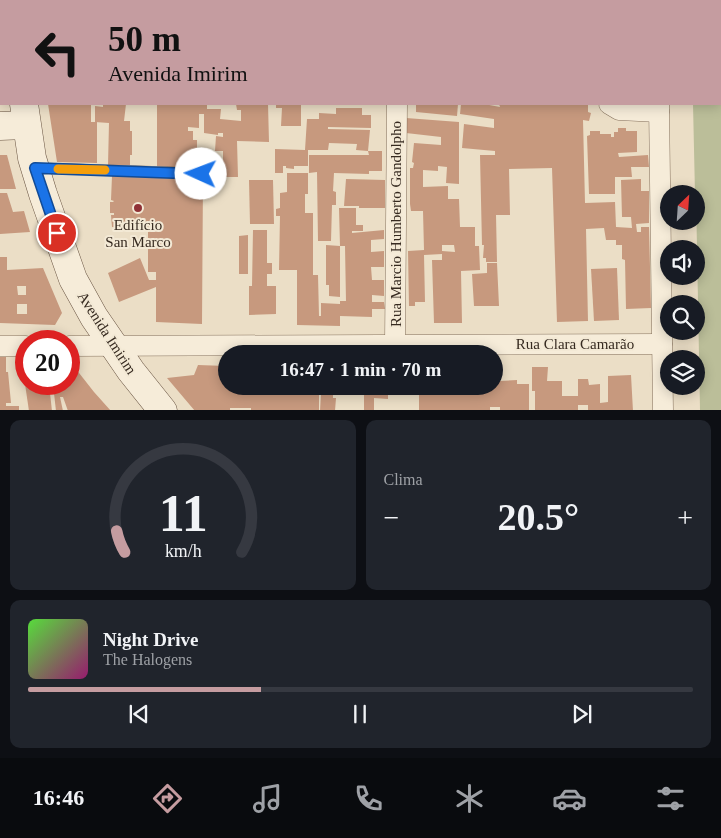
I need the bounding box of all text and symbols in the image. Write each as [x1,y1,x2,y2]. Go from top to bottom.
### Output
icon: left [25,20,90,85]
text: 50 m [108,20,181,59]
text: Avenida Imirim [108,61,248,86]
street label: Rua Marcio Humberto Gandolpho [388,121,404,327]
position arrow [174,147,226,199]
north arrow [660,185,705,230]
map controls [660,185,705,395]
marker: Edifício San Marco [132,202,144,214]
pin [36,212,78,254]
place label: Edifício San Marco [105,217,171,250]
icon: arrive [43,219,71,247]
button: sound [660,240,705,285]
street label: Avenida Imirim [74,289,140,378]
button: search [660,295,705,340]
speed limit sign: 20 [15,330,80,395]
street label: Rua Clara Camarão [516,336,634,352]
button: layers [660,350,705,395]
text: 16:47 · 1 min · 70 m [280,359,441,380]
text: Clima [384,471,423,488]
text: 11 [158,485,207,542]
text: 20.5° [497,496,579,538]
text: − [384,502,399,533]
text: + [677,502,693,533]
text: km/h [164,541,201,561]
text: Night Drive [103,629,199,650]
text: The Halogens [103,651,192,668]
icon: previous [125,700,153,728]
icon: pause [346,700,374,728]
icon: next [568,700,596,728]
icon: directions [150,781,185,816]
icon: music [250,781,285,816]
icon: phone [351,781,386,816]
icon: climate [452,781,487,816]
icon: car [552,781,587,816]
icon: filters [653,781,688,816]
text: 16:46 [33,785,84,810]

